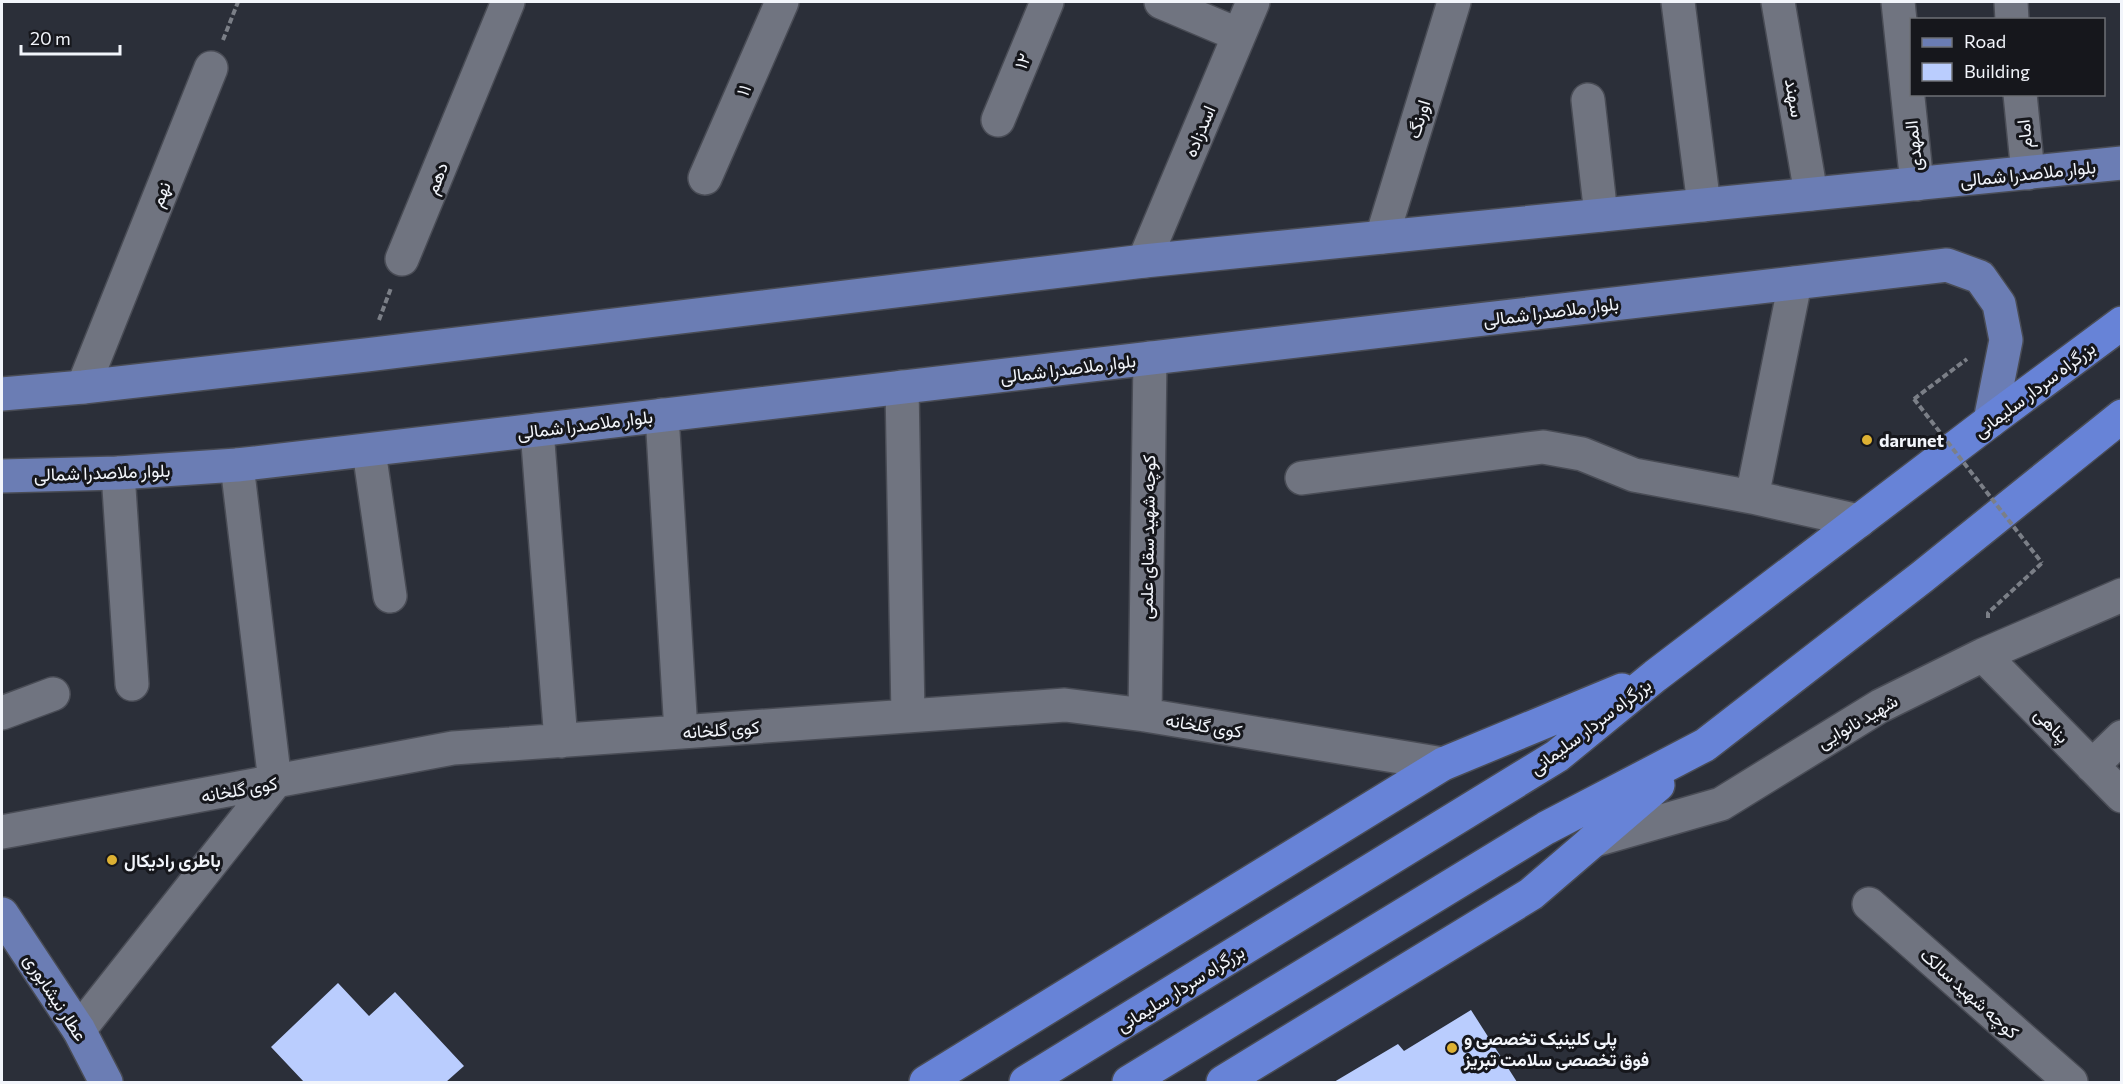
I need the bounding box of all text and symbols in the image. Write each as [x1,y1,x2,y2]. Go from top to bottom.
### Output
scale bar [21,18,120,56]
legend [1910,18,2105,96]
text: 20 m [30,27,71,49]
text: Road [1964,30,2006,52]
street label: ۱۲ [1009,50,1035,72]
text: Building [1964,60,2030,82]
street label: سهند [1780,77,1809,119]
street label: ۱۱ [731,81,755,99]
street label: اورنگ [1402,97,1435,141]
street label: اسدزاده [1178,102,1221,161]
street label: امام [2012,118,2038,150]
street label: المهدی [1899,119,1928,172]
street label: بلوار ملاصدرا شمالی [1959,155,2097,192]
street label: دهم [420,159,454,198]
street label: نهم [145,178,177,211]
street label: بلوار ملاصدرا شمالی [1482,292,1620,331]
street label: بزرگراه سردار سلیمانی [1969,336,2100,443]
street label: بلوار ملاصدرا شمالی [999,349,1137,388]
street label: بلوار ملاصدرا شمالی [516,405,654,444]
place label: darunet [1879,429,1945,451]
marker: darunet [1860,433,1874,447]
street label: کوچه شهید سقای علمی [1135,454,1161,620]
street label: بلوار ملاصدرا شمالی [33,459,171,486]
street label: بزرگراه سردار سلیمانی [1525,673,1656,780]
street label: شهید نانوایی [1813,689,1902,754]
street label: پناهی [2029,703,2074,749]
street label: کوی گلخانه [1164,708,1244,743]
street label: کوی گلخانه [682,715,760,744]
street label: کوی گلخانه [199,771,279,808]
place label: باطری رادیکال [124,849,221,872]
marker: باطری رادیکال [105,853,119,867]
street label: بزرگراه سردار سلیمانی [1112,940,1249,1037]
street label: کوچه شهید سالک [1915,943,2024,1044]
street label: عطار نیشابوری [19,949,92,1045]
place label: پلی کلینیک تخصصی و فوق تخصصی سلامت تبریز [1463,1027,1649,1071]
marker: پلی کلینیک تخصصی و فوق تخصصی سلامت تبریز [1445,1041,1459,1055]

